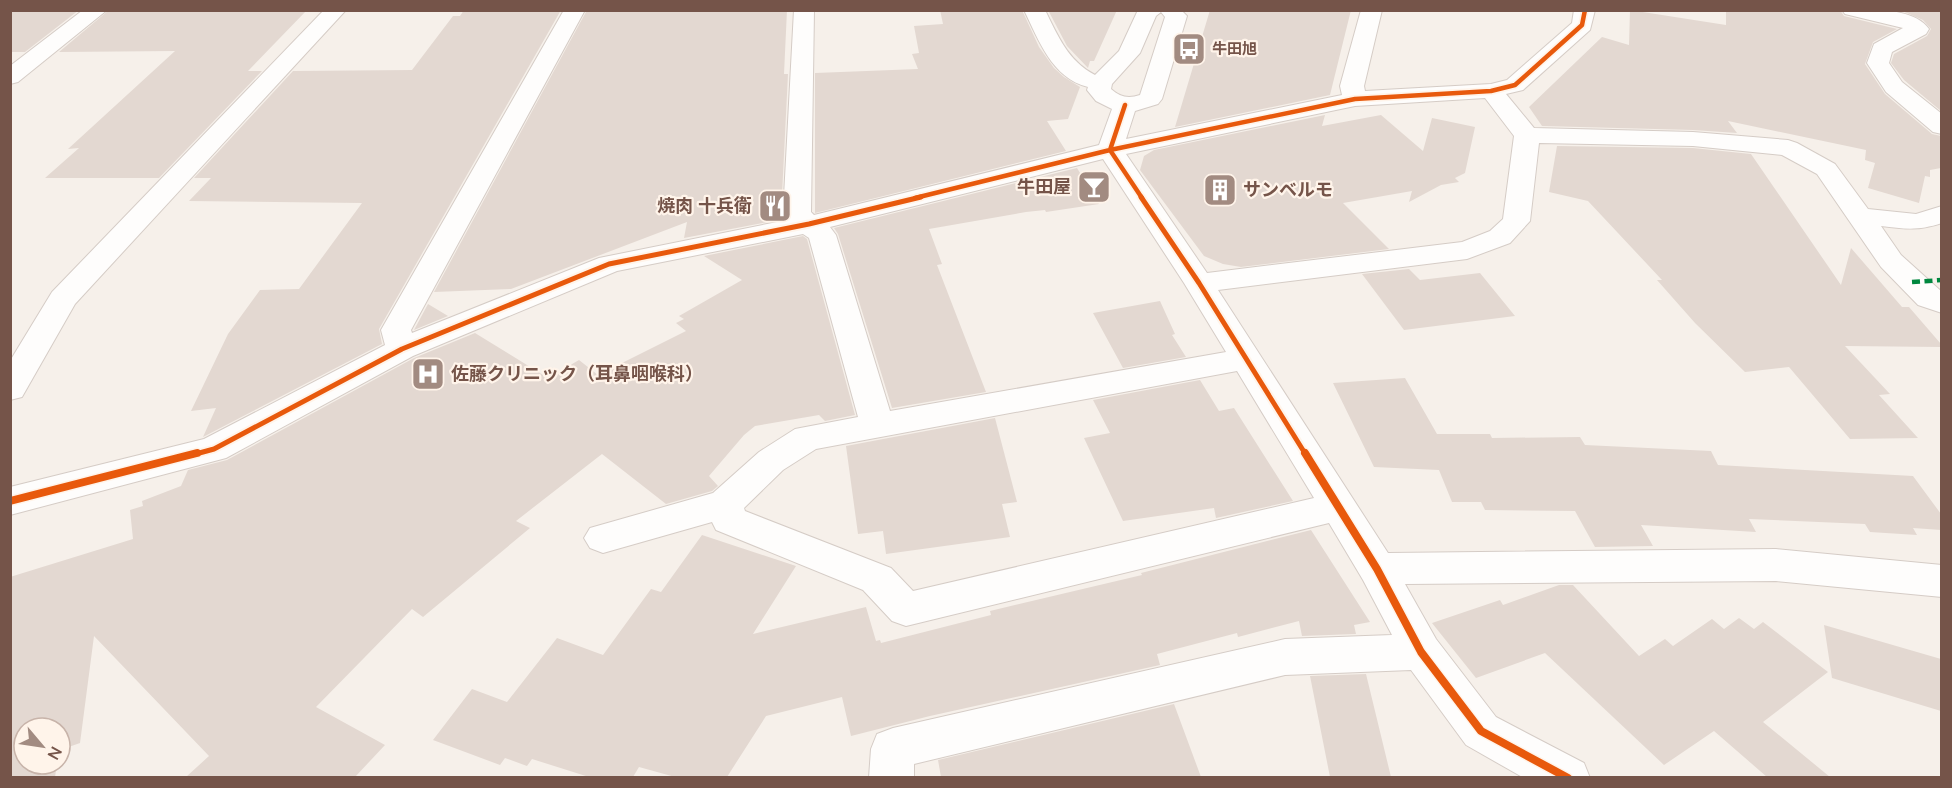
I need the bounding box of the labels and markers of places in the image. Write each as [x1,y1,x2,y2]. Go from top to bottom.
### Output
bus stop icon: 牛田旭 [1171,31,1207,67]
place label: 牛田旭 [1212,39,1257,59]
bar icon: 牛田屋 [1076,169,1112,205]
building icon: サンベルモ [1202,172,1238,208]
place label: 牛田屋 [1017,175,1071,199]
place label: サンベルモ [1243,178,1333,202]
restaurant icon: 焼肉 十兵衛 [757,188,793,224]
place label: 焼肉 十兵衛 [657,194,752,218]
hospital icon: 佐藤クリニック（耳鼻咽喉科） [410,356,446,392]
place label: 佐藤クリニック（耳鼻咽喉科） [451,362,703,386]

